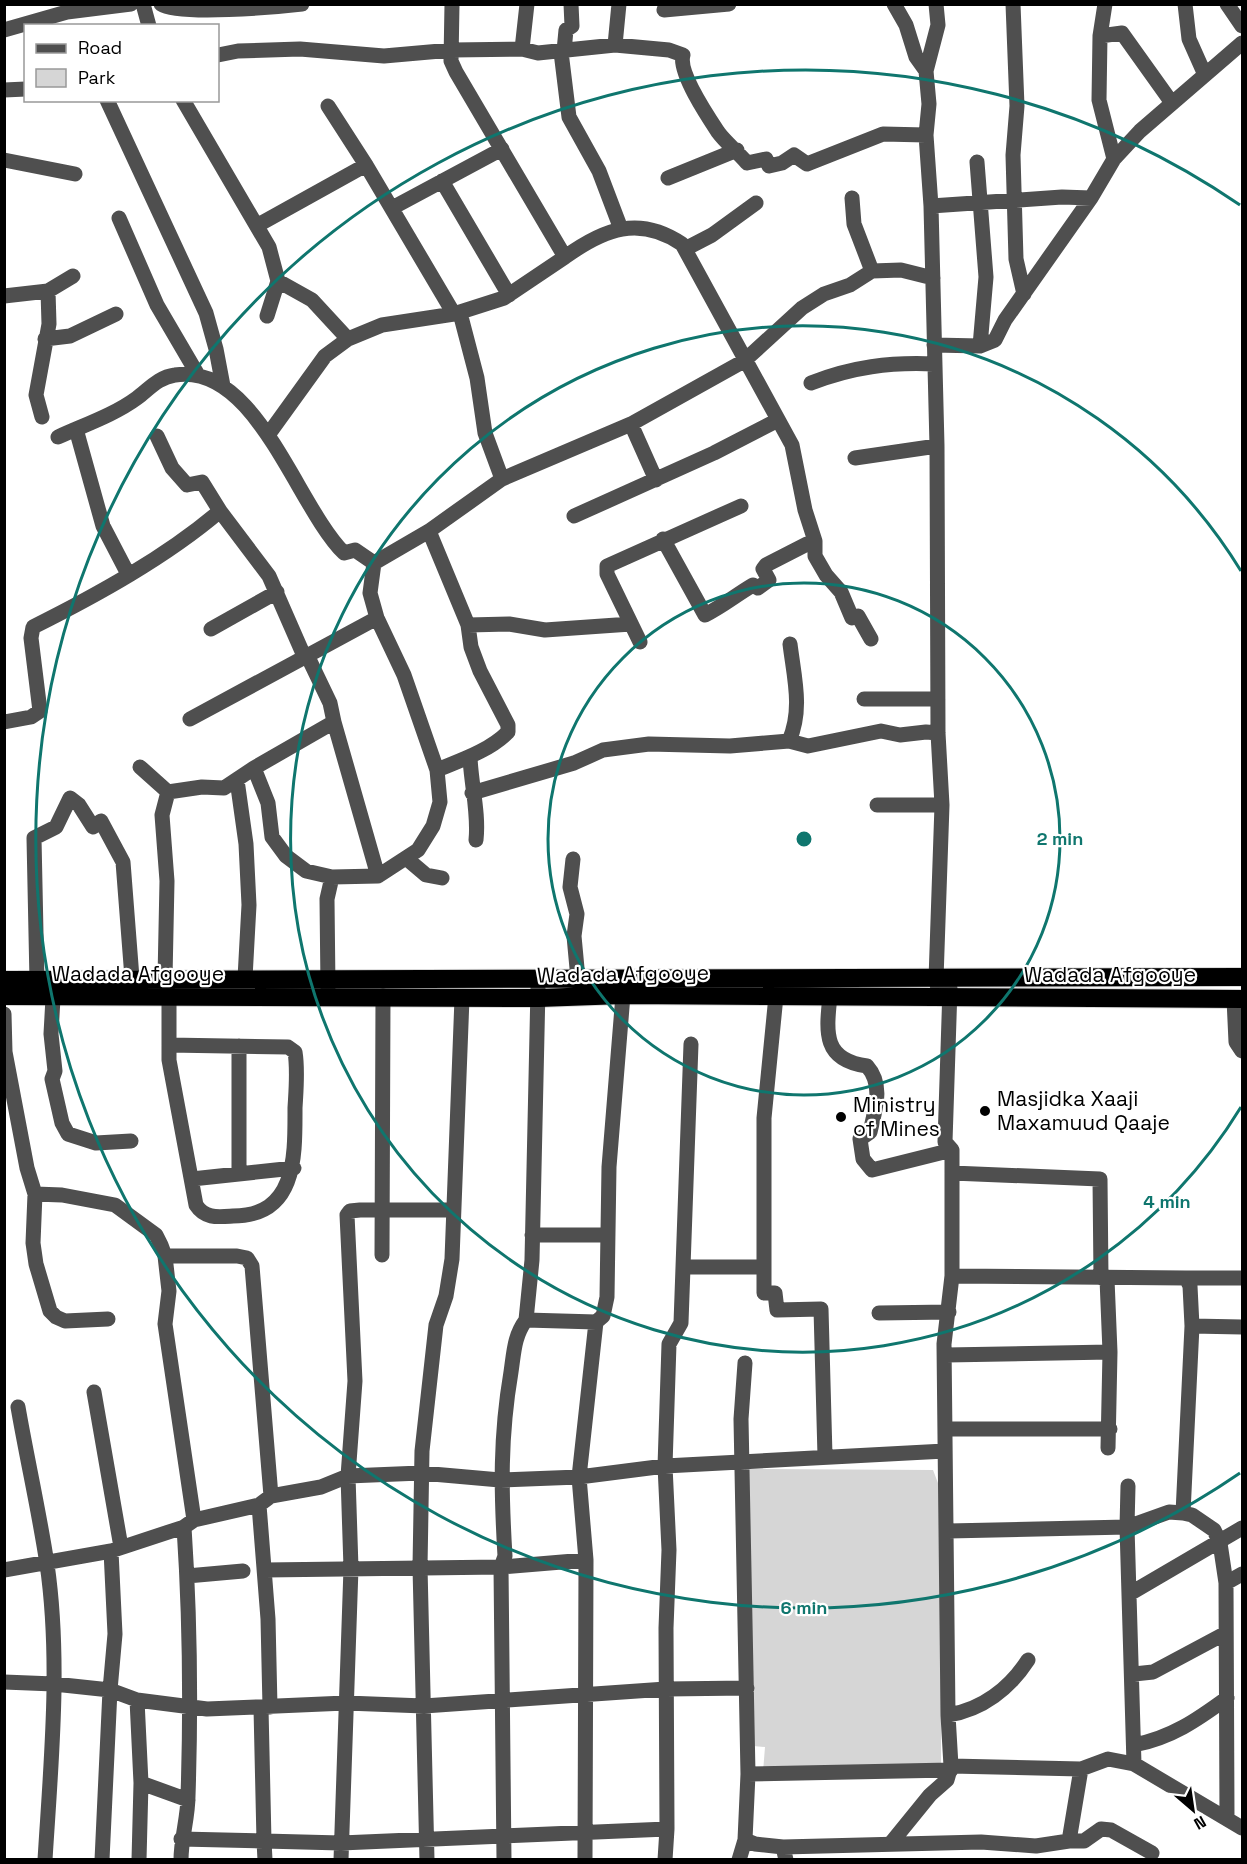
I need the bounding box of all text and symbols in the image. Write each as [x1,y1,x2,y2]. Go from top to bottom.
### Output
legend [24,24,219,102]
text: Road [78,36,122,59]
text: Park [78,66,116,89]
text: 2 min [1037,827,1083,850]
centre of rings [794,829,814,849]
street label: Wadada Afgooye [537,958,709,989]
street label: Wadada Afgooye [52,960,224,987]
street label: Wadada Afgooye [1024,961,1196,988]
place label: Masjidka Xaaji Maxamuud Qaaje [997,1085,1170,1136]
place label: Ministry of Mines [853,1091,940,1142]
marker: Masjidka Xaaji Maxamuud Qaaje [978,1104,992,1118]
marker: Ministry of Mines [834,1110,848,1124]
text: 4 min [1143,1190,1191,1213]
text: 6 min [781,1596,827,1619]
north arrow [1163,1780,1223,1840]
text: N [1190,1811,1210,1834]

